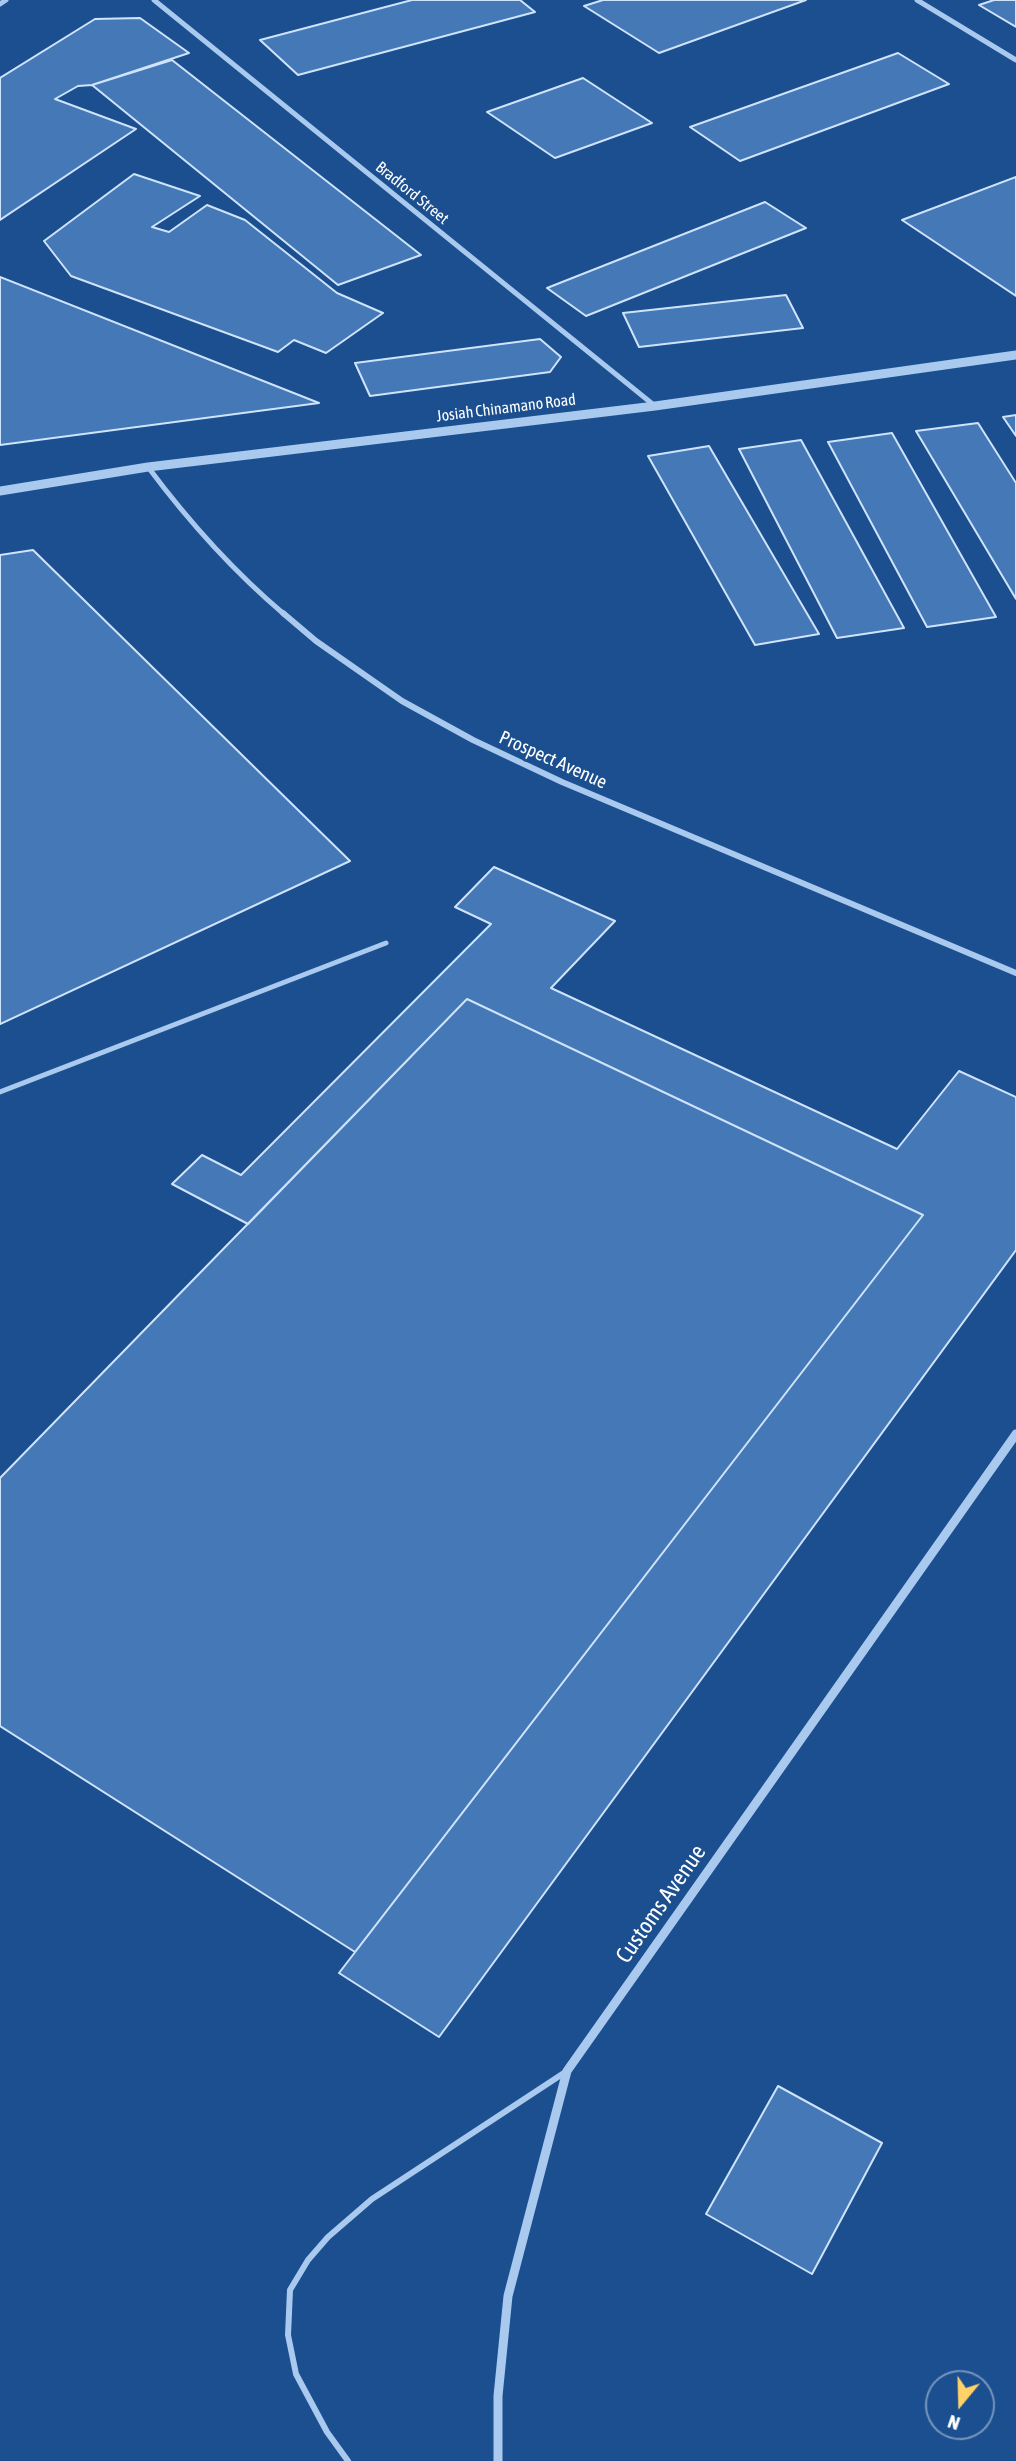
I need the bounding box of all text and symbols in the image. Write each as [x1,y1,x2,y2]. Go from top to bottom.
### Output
street label: Bradford Street [372,158,452,228]
street label: Josiah Chinamano Road [435,390,577,426]
street label: Prospect Avenue [495,726,611,794]
street label: Customs Avenue [610,1839,712,1969]
north arrow [925,2370,995,2440]
text: N [945,2411,963,2435]

